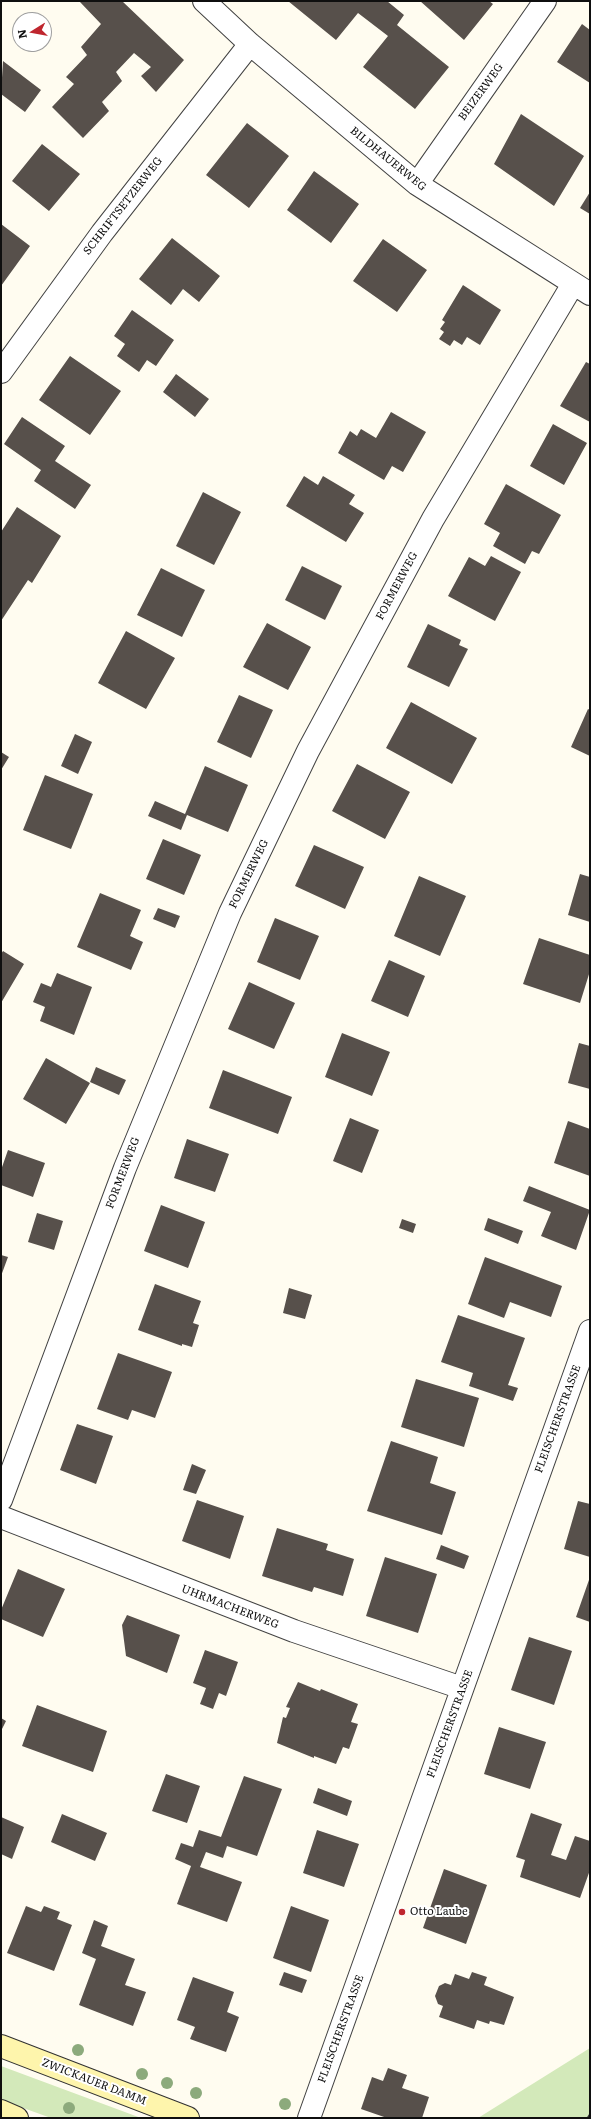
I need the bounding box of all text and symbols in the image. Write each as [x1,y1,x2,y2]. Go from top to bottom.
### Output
north arrow [12,12,52,52]
text: N [12,28,30,40]
street label: BEIZERWEG [456,61,506,123]
street label: BILDHAUERWEG [347,124,429,194]
street label: SCHRIFTSETZERWEG [81,154,165,258]
street label: FORMERWEG [373,550,421,622]
street label: FORMERWEG [227,837,271,911]
street label: FORMERWEG [103,1135,143,1211]
street label: FLEISCHERSTRASSE [532,1363,584,1475]
street label: UHRMACHERWEG [179,1582,281,1632]
street label: FLEISCHERSTRASSE [424,1668,476,1780]
place label: Otto Laube [410,1905,468,1919]
marker: Otto Laube [397,1907,407,1917]
street label: FLEISCHERSTRASSE [315,1973,367,2085]
street label: ZWICKAUER DAMM [40,2056,148,2108]

